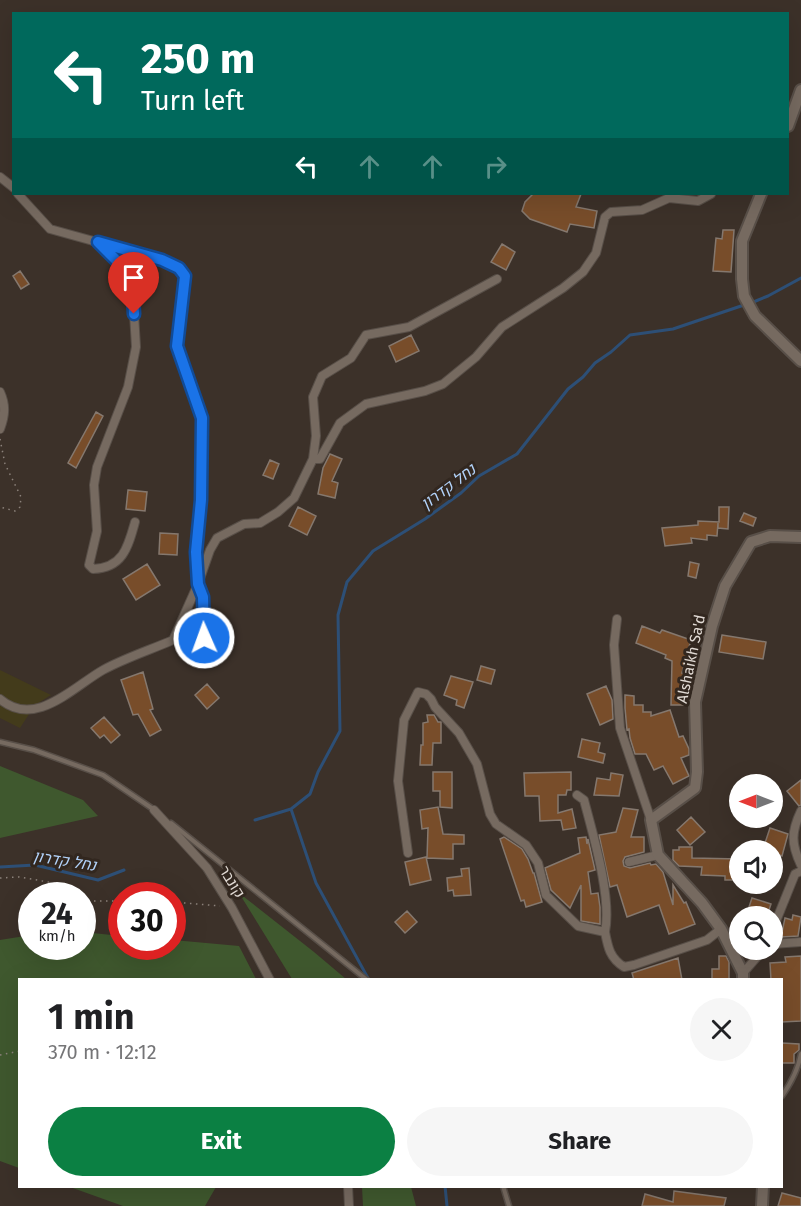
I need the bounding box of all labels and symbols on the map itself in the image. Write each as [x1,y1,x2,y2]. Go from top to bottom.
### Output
pin [108,252,159,314]
water label: נחל קדרון [417,459,480,513]
position arrow [172,606,236,670]
street label: Alshaikh Sa'd [673,613,709,705]
north arrow [729,774,783,828]
water label: נחל קדרון [32,846,99,875]
street label: קונבר [215,863,249,901]
speed limit sign: 30 [108,882,186,960]

